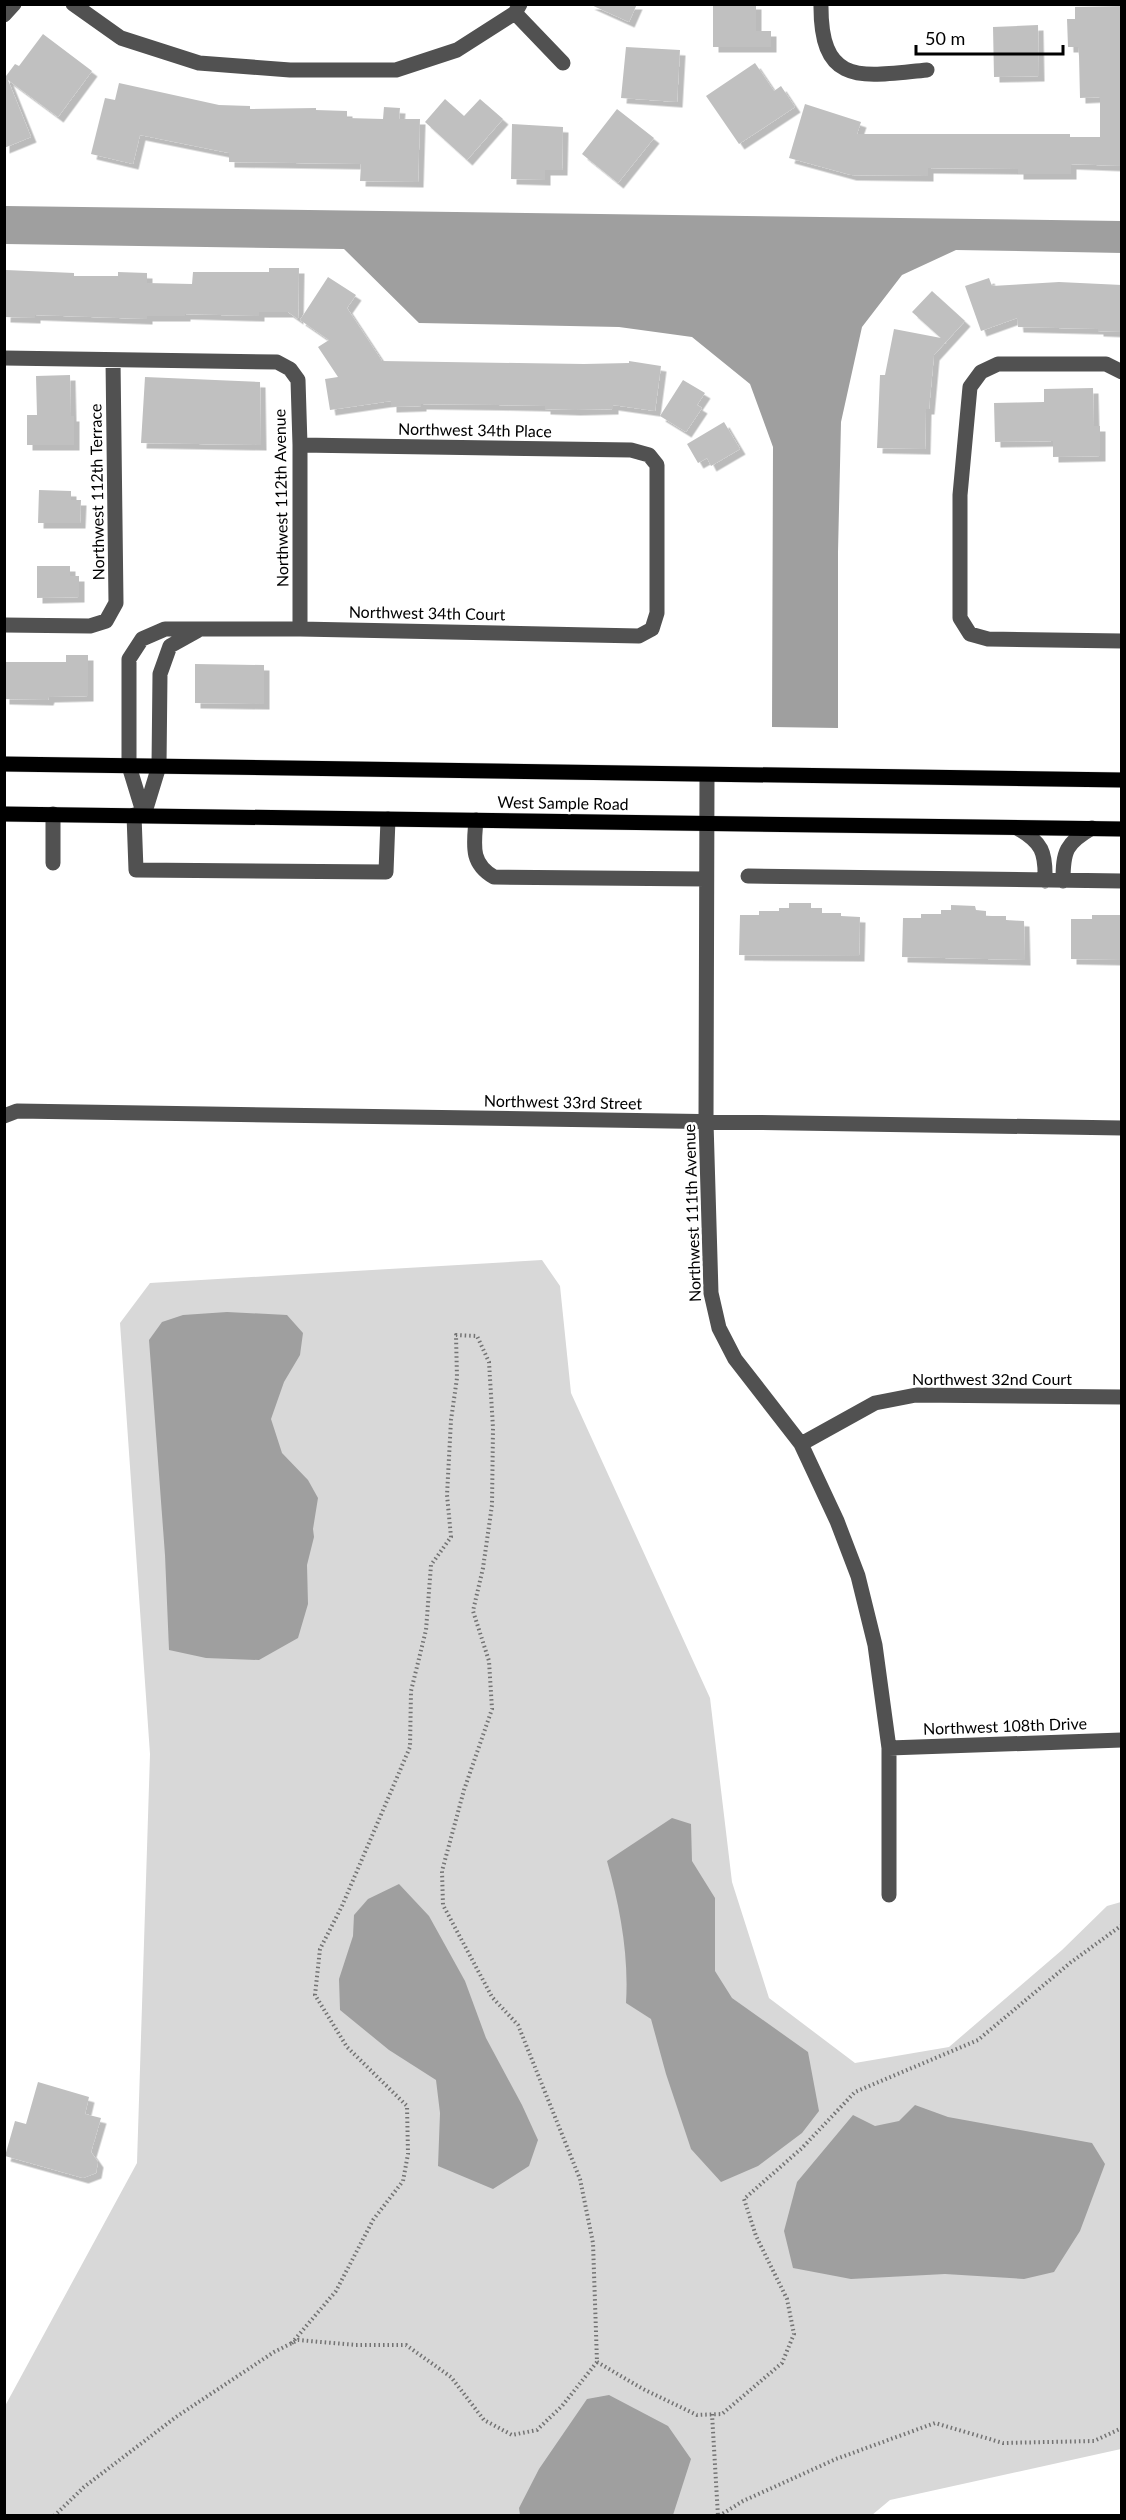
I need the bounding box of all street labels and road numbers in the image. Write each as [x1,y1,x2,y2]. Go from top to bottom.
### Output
street label: Northwest 112th Terrace [85,404,108,580]
street label: Northwest 112th Avenue [269,409,292,587]
street label: Northwest 34th Place [398,419,552,440]
street label: Northwest 34th Court [349,602,506,623]
street label: West Sample Road [497,792,629,813]
street label: Northwest 33rd Street [484,1091,643,1112]
street label: Northwest 111th Avenue [679,1124,704,1302]
street label: Northwest 32nd Court [912,1369,1072,1388]
street label: Northwest 108th Drive [923,1713,1087,1738]

